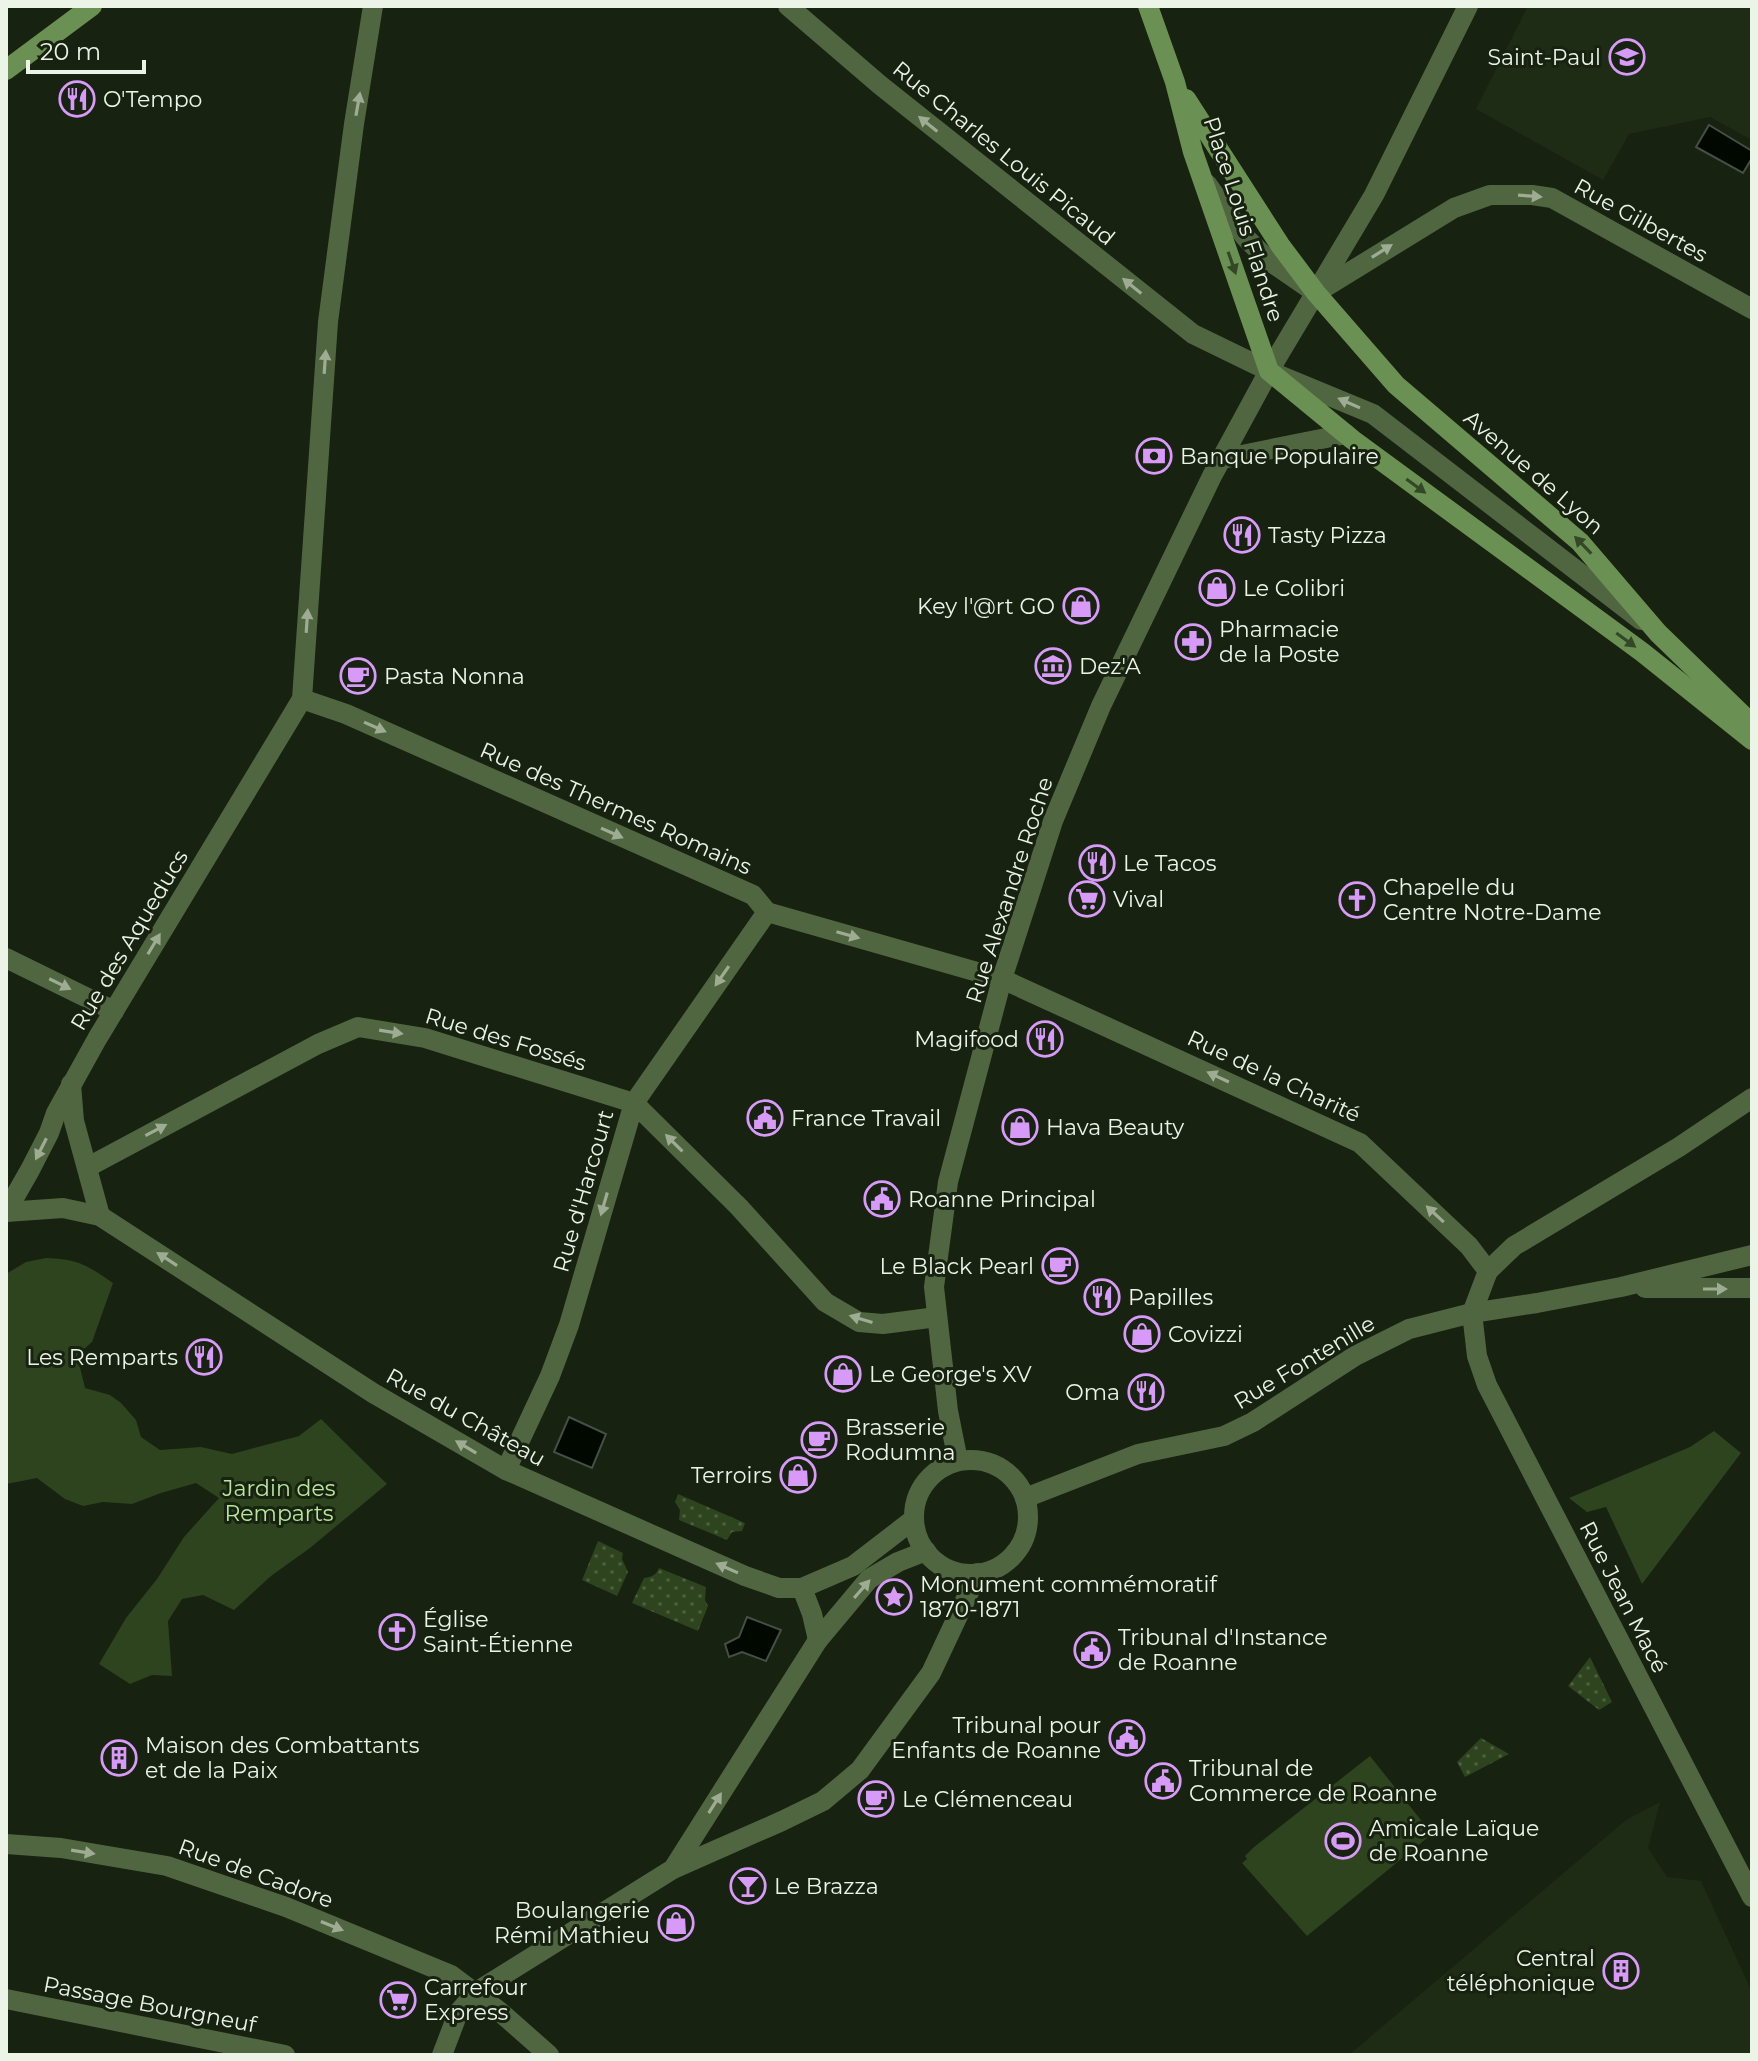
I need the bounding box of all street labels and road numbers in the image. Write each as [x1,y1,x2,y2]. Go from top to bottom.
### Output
street label: Rue Charles Louis Picaud [887,55,1120,251]
street label: Place Louis Flandre [1198,113,1289,325]
street label: Rue Gilbertes [1569,173,1712,268]
street label: Avenue de Lyon [1458,404,1609,540]
street label: Rue des Thermes Romains [476,736,756,881]
street label: Rue Alexandre Roche [960,774,1059,1007]
street label: Rue des Aqueducs [65,845,194,1035]
street label: Rue des Fossés [422,1002,590,1077]
street label: Rue de la Charité [1183,1024,1365,1128]
street label: Rue d'Harcourt [547,1107,620,1275]
street label: Rue Fontenille [1229,1310,1380,1415]
street label: Rue du Château [381,1363,550,1472]
street label: Rue Jean Macé [1574,1517,1673,1678]
street label: Rue de Cadore [175,1833,337,1914]
street label: Passage Bourgneuf [41,1971,260,2039]

